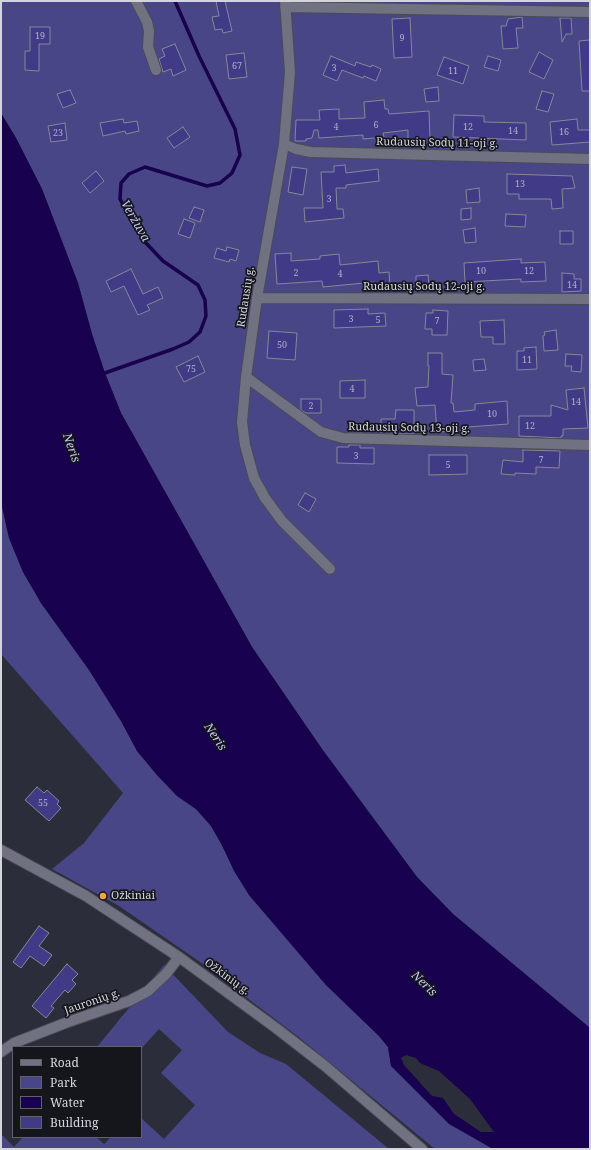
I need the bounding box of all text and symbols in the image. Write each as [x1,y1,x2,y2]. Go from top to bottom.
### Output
house number: 19 [35,31,45,41]
house number: 9 [399,33,405,43]
house number: 67 [232,61,242,71]
house number: 3 [331,63,337,73]
house number: 11 [448,66,458,76]
house number: 6 [373,120,379,130]
house number: 4 [333,122,339,132]
house number: 12 [463,122,473,132]
house number: 14 [508,126,518,136]
house number: 16 [559,127,569,137]
house number: 23 [53,128,63,138]
street label: Rudausių Sodų 11-oji g. [376,135,498,151]
house number: 13 [515,179,525,189]
house number: 3 [326,194,332,204]
water label: Veržuva [117,198,153,244]
street label: Rudausių g. [235,266,257,328]
house number: 10 [476,266,486,276]
house number: 12 [524,266,534,276]
house number: 2 [293,268,299,278]
house number: 4 [337,269,343,279]
street label: Rudausių Sodų 12-oji g. [363,280,485,294]
house number: 14 [567,280,577,290]
house number: 3 [348,314,354,324]
house number: 5 [375,315,381,325]
house number: 7 [434,316,440,326]
house number: 50 [277,340,287,350]
house number: 11 [522,355,532,365]
house number: 75 [186,364,196,374]
house number: 4 [349,384,355,394]
house number: 14 [571,397,581,407]
house number: 2 [308,401,314,411]
house number: 10 [487,409,497,419]
street label: Rudausių Sodų 13-oji g. [348,420,470,436]
house number: 12 [525,421,535,431]
water label: Neris [59,431,83,465]
house number: 3 [353,451,359,461]
house number: 7 [538,455,544,465]
house number: 5 [445,460,451,470]
water label: Neris [201,721,229,753]
house number: 55 [38,798,48,808]
place label: Ožkiniai [111,889,155,903]
marker: Ožkiniai [98,891,108,901]
street label: Ožkinių g. [202,956,252,998]
water label: Neris [408,968,440,1000]
street label: Jauronių g. [63,986,121,1018]
legend [12,1046,142,1138]
text: Road [50,1054,79,1071]
text: Park [50,1074,77,1091]
text: Water [50,1094,85,1111]
text: Building [50,1114,98,1131]

